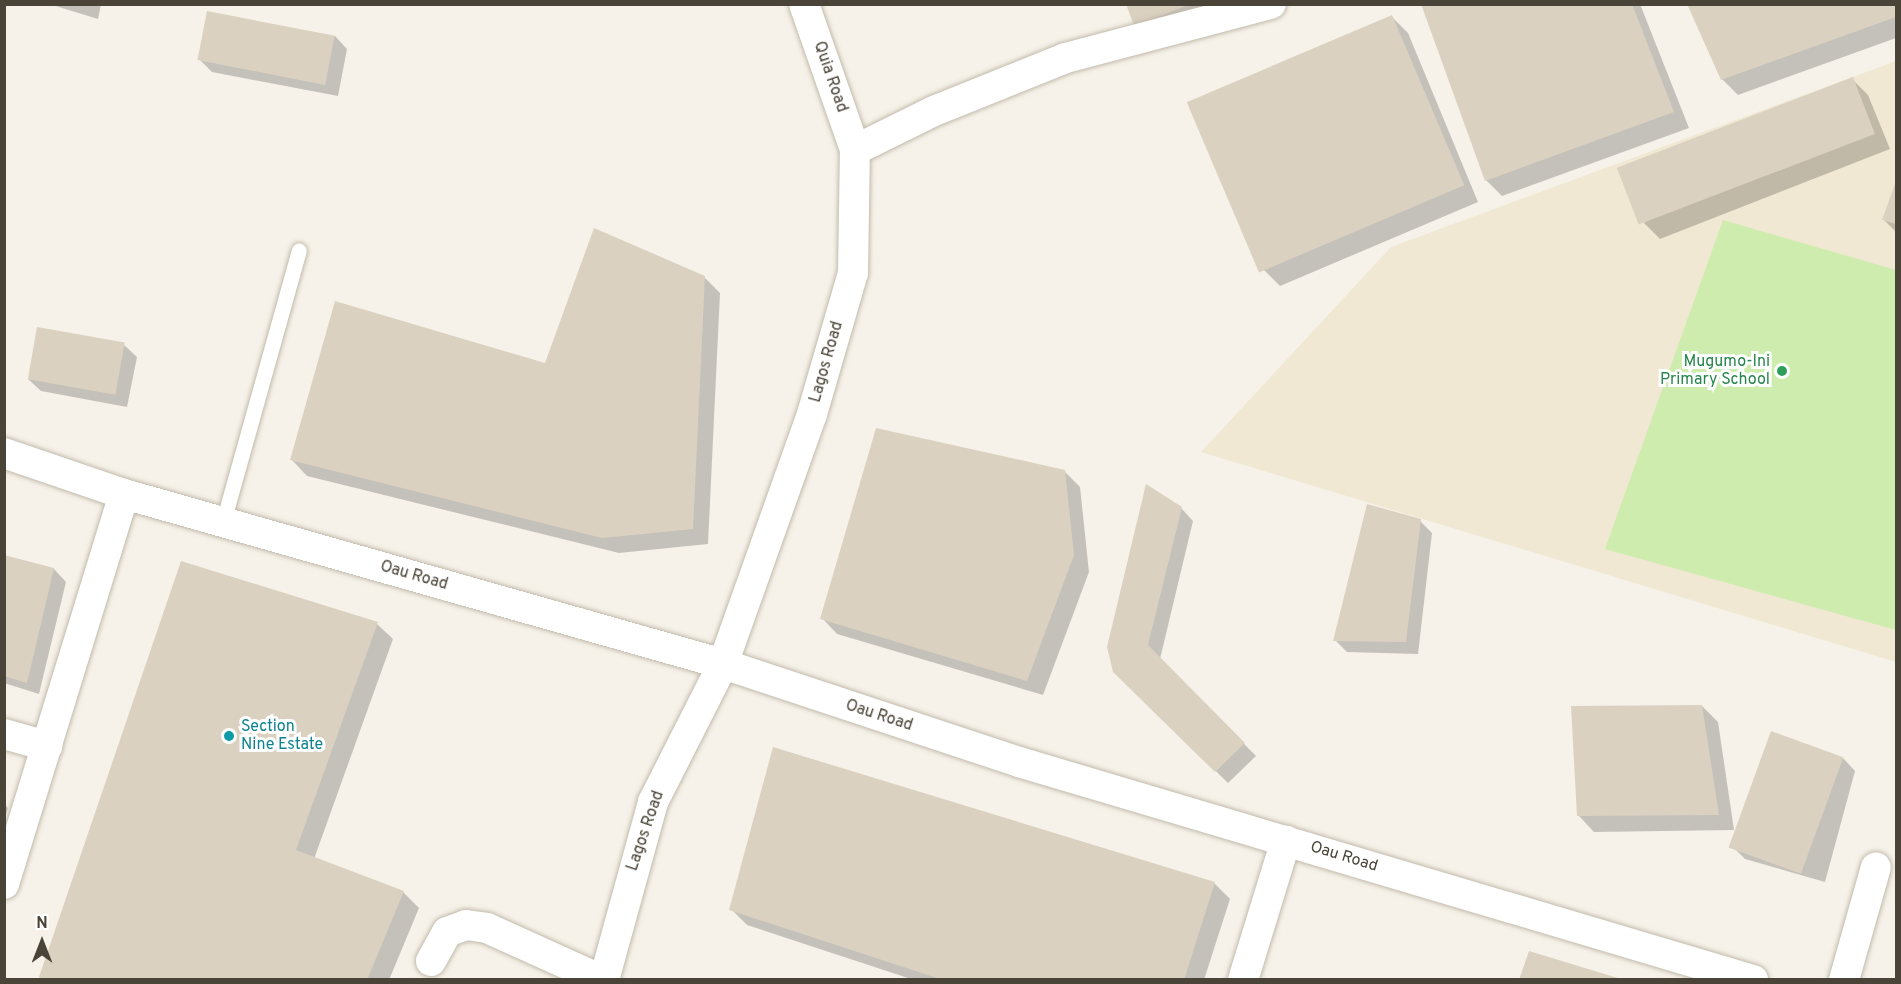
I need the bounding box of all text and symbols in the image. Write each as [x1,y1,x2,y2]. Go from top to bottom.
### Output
street label: Quia Road [809,39,851,115]
street label: Lagos Road [806,319,848,405]
place label: Mugumo-Ini Primary School [1660,352,1770,390]
marker: Mugumo-Ini Primary School [1775,364,1789,378]
street label: Oau Road [378,557,450,595]
street label: Oau Road [843,696,915,736]
place label: Section Nine Estate [241,717,323,755]
marker: Section Nine Estate [222,729,236,743]
street label: Lagos Road [623,788,669,874]
street label: Oau Road [1308,838,1380,876]
north arrow [12,912,72,972]
text: N [36,914,48,934]

